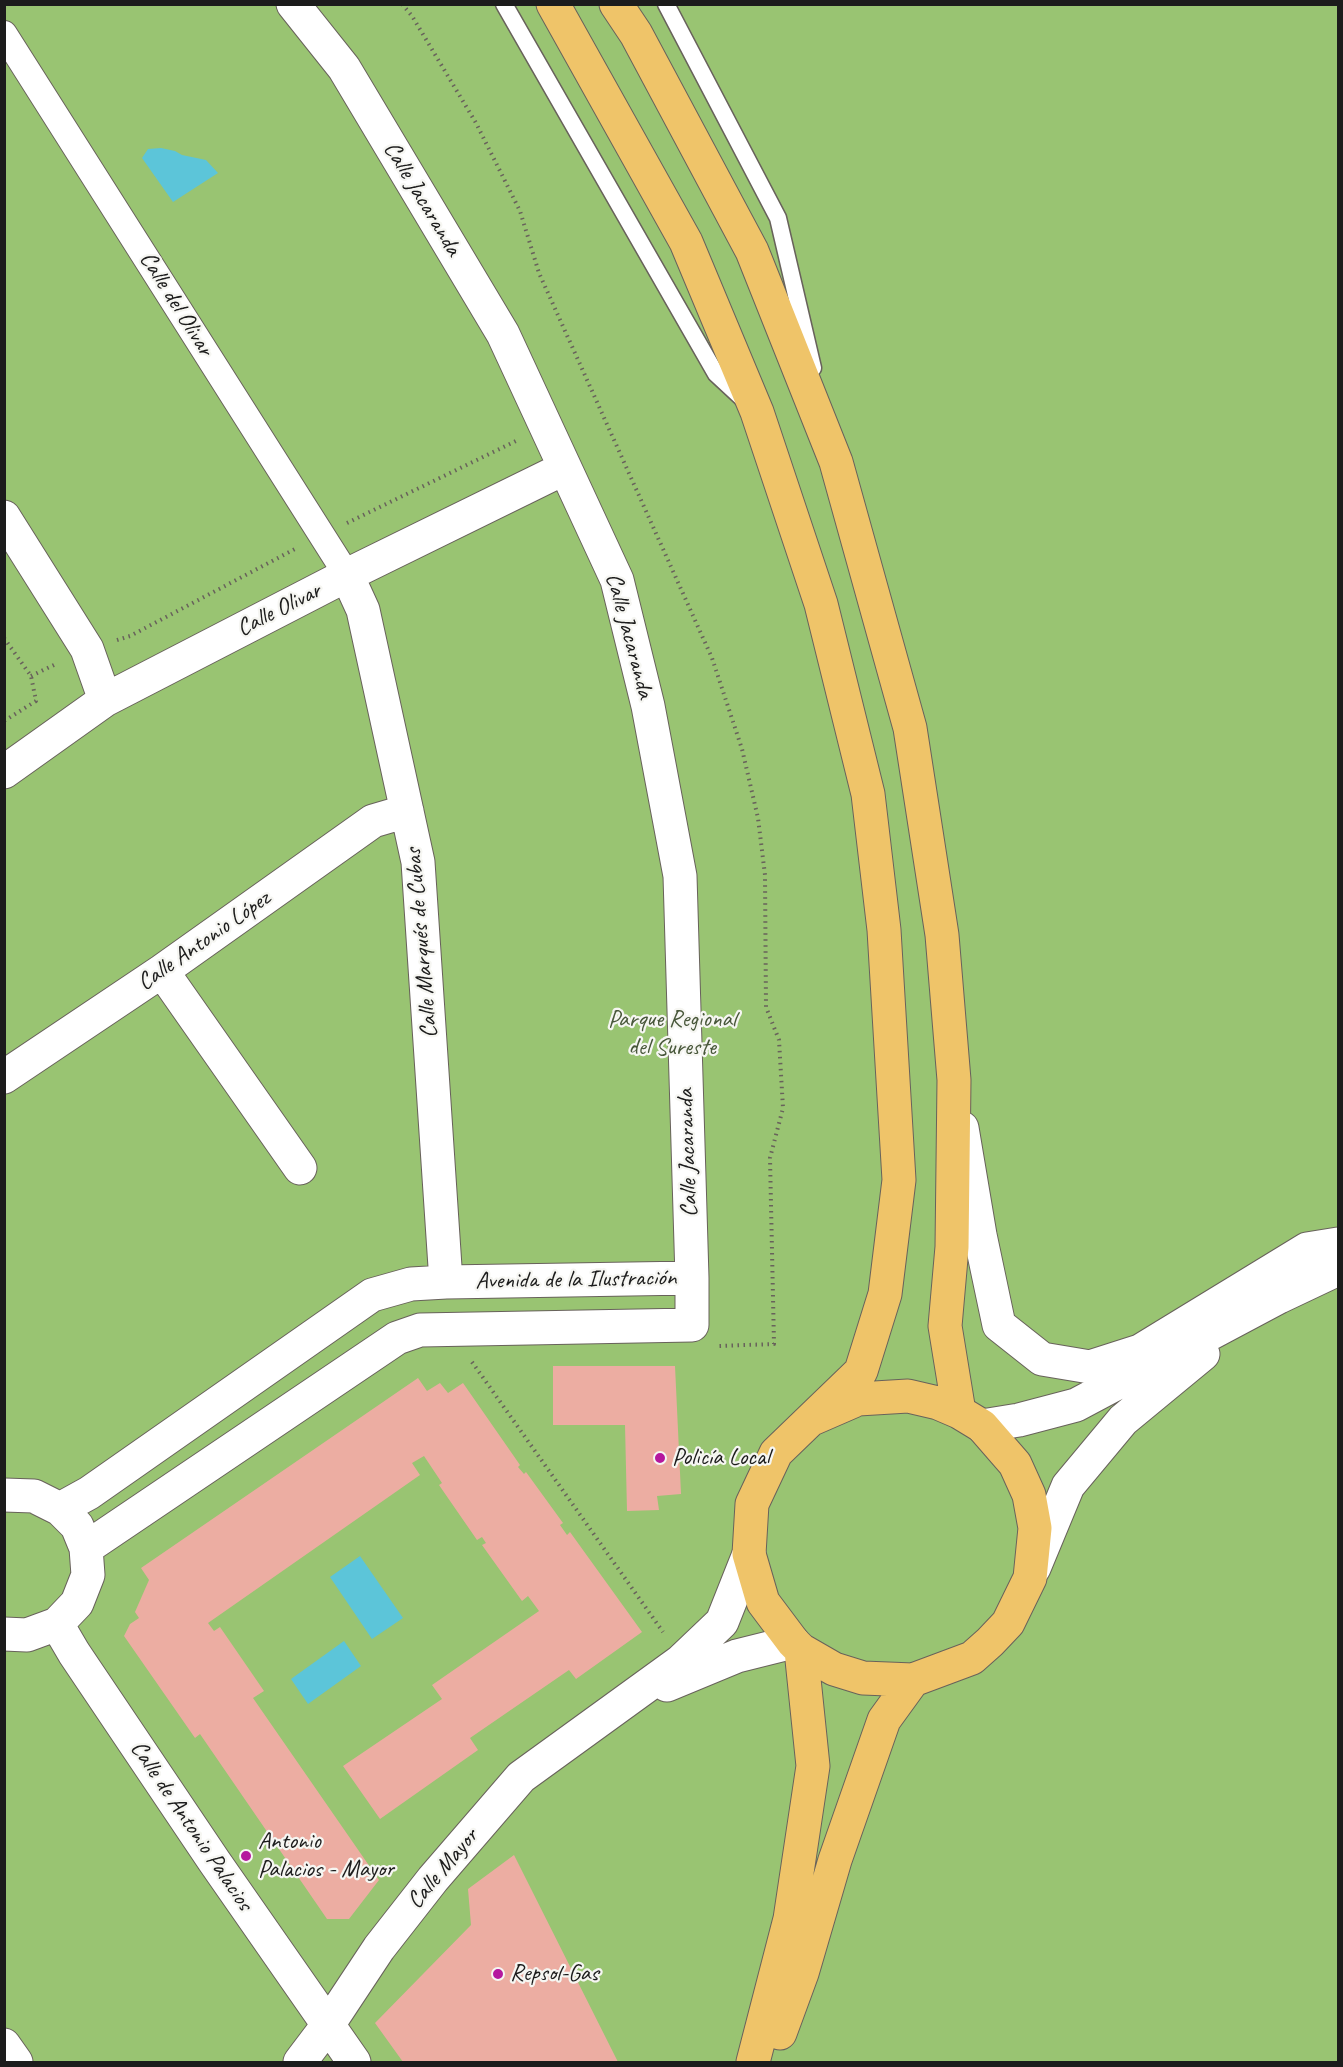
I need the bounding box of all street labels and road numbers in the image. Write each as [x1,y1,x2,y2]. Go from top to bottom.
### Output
street label: Calle Jacaranda [377,137,467,261]
street label: Calle del Olivar [133,246,219,362]
street label: Calle Jacaranda [598,570,660,702]
street label: Calle Olivar [232,577,326,643]
street label: Calle Marqués de Cubas [399,847,445,1039]
street label: Calle Antonio López [132,885,276,997]
street label: Calle Jacaranda [671,1088,705,1218]
street label: Avenida de la Ilustración [475,1264,677,1296]
street label: Calle de Antonio Palacios [123,1735,259,1917]
street label: Calle Mayor [401,1823,485,1915]

